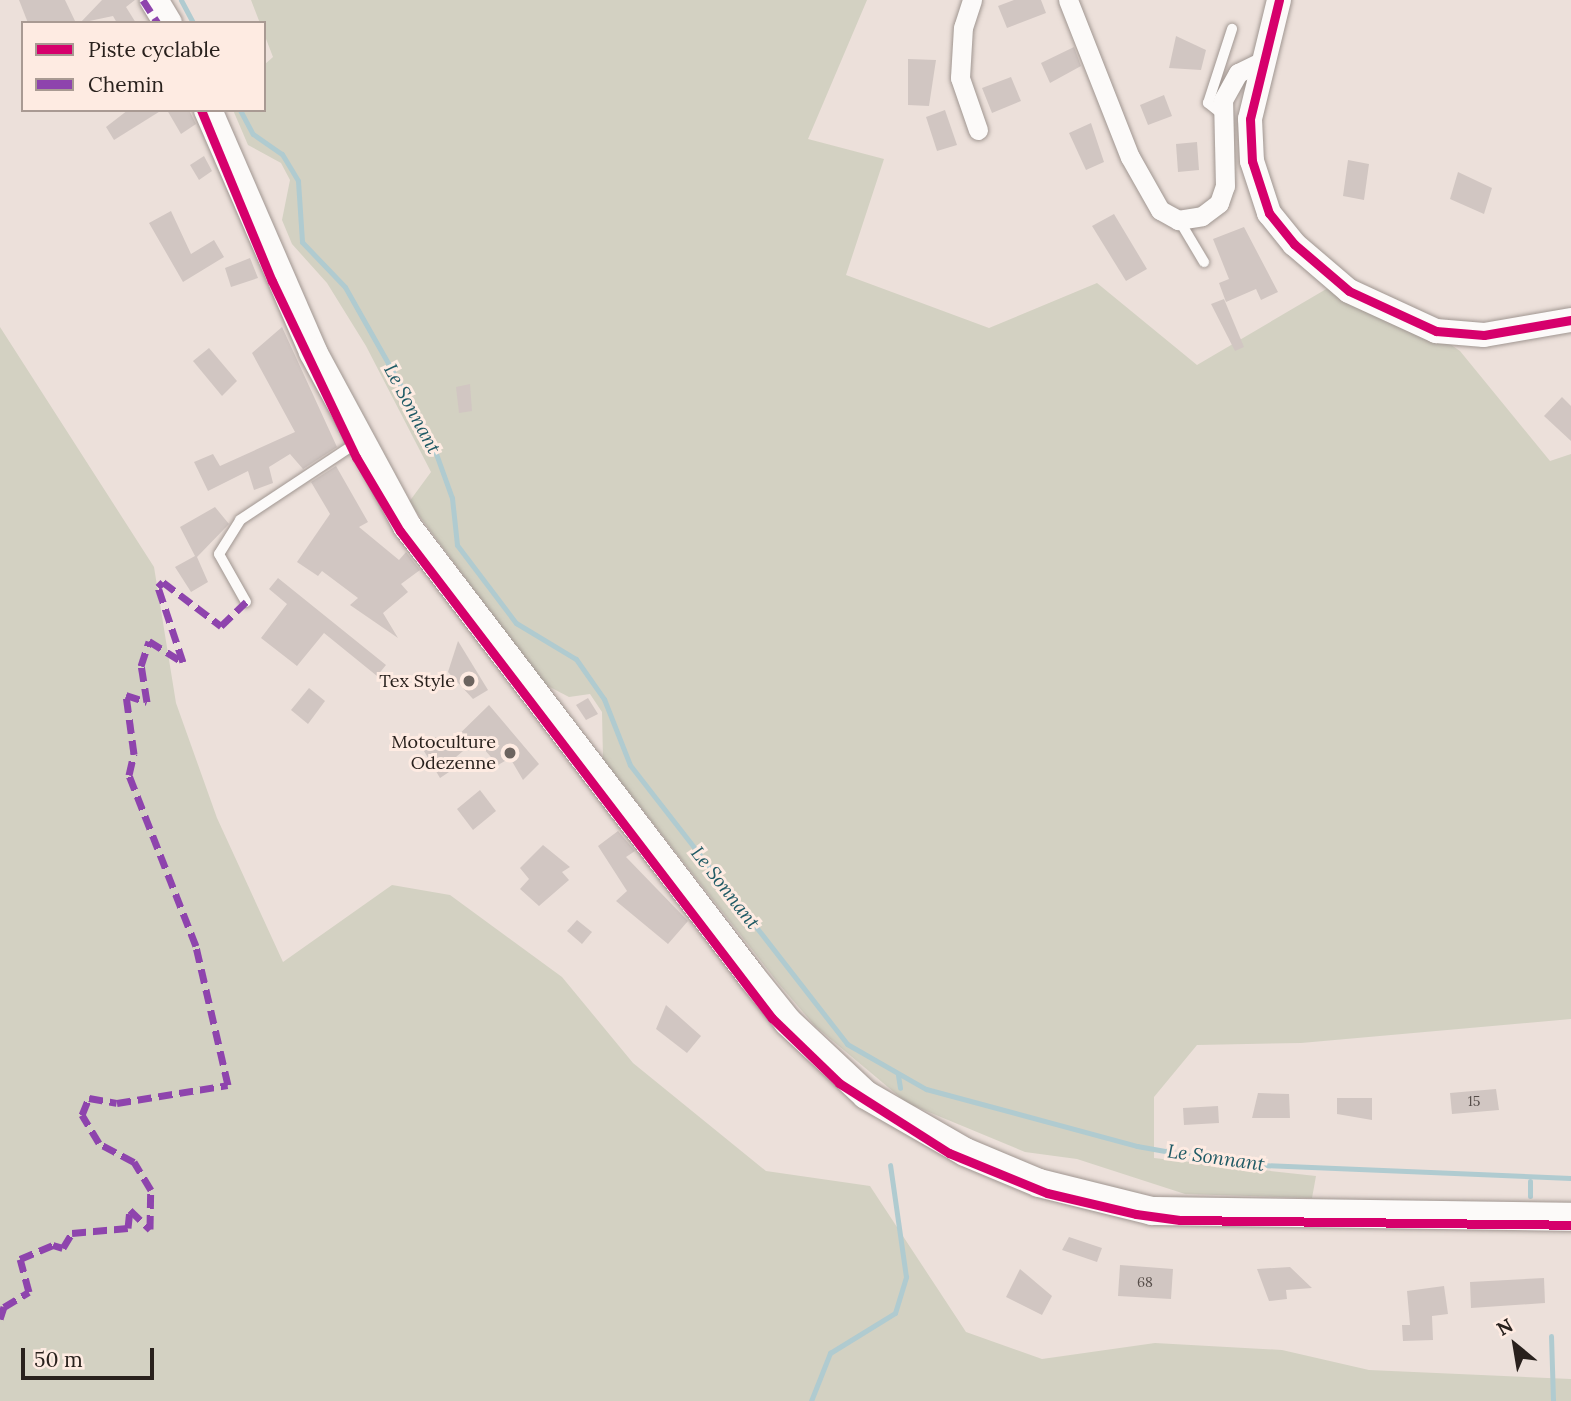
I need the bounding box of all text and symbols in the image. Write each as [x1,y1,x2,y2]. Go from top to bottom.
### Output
legend [21,21,266,112]
text: Piste cyclable [88,36,220,63]
text: Chemin [88,71,164,98]
water label: Le Sonnant [379,360,445,458]
place label: Tex Style [379,670,455,692]
marker: Tex Style [461,673,477,689]
place label: Motoculture Odezenne [391,732,496,774]
marker: Motoculture Odezenne [502,745,518,761]
water label: Le Sonnant [686,842,764,934]
house number: 15 [1468,1093,1480,1109]
water label: Le Sonnant [1166,1140,1266,1176]
house number: 68 [1137,1274,1153,1290]
north arrow [1480,1310,1550,1380]
text: N [1492,1313,1517,1341]
scale bar [24,1334,158,1378]
text: 50 m [34,1346,83,1373]

